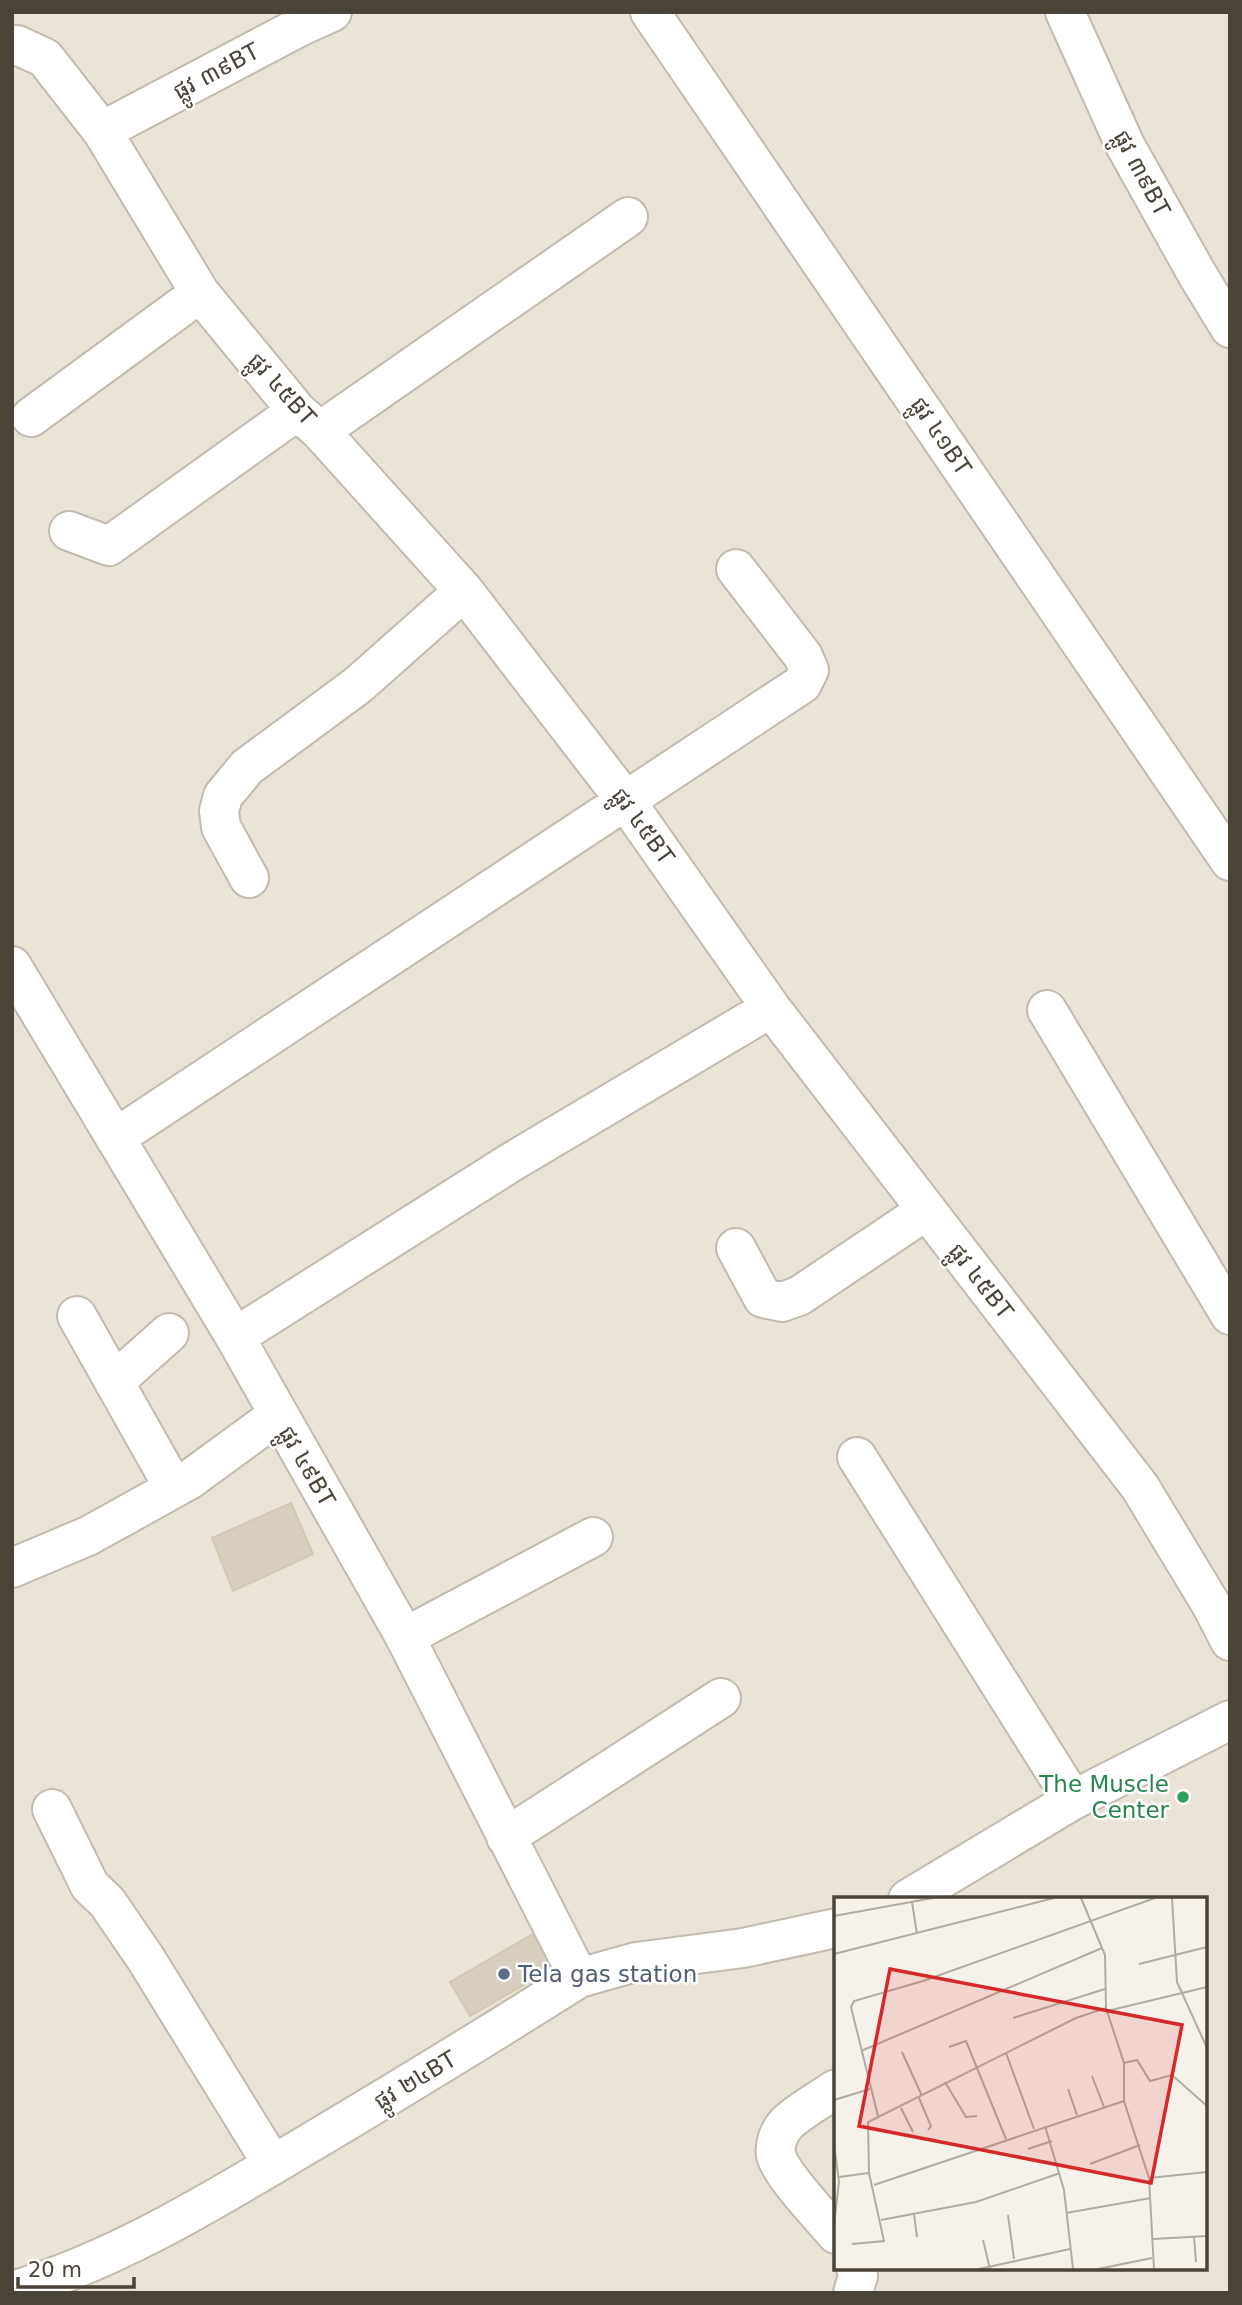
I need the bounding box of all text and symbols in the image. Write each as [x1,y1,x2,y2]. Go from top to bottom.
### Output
street label: ផ្លូវ ៣៩BT [169,37,268,112]
street label: ផ្លូវ ៣៩BT [1101,126,1176,225]
street label: ផ្លូវ ៤៥BT [236,347,322,437]
street label: ផ្លូវ ៤១BT [898,392,977,486]
street label: ផ្លូវ ៤៥BT [599,783,680,875]
street label: ផ្លូវ ៤៥BT [937,1238,1019,1330]
street label: ផ្លូវ ៤៩BT [266,1421,341,1516]
place label: The Muscle Center [1038,1771,1170,1823]
marker: The Muscle Center [1175,1789,1191,1805]
inset map [834,1897,1207,2270]
place label: Tela gas station [517,1961,697,1987]
marker: Tela gas station [496,1966,512,1982]
street label: ផ្លូវ ២៤BT [369,2045,466,2122]
scale bar [18,2246,133,2290]
text: 20 m [28,2258,82,2282]

